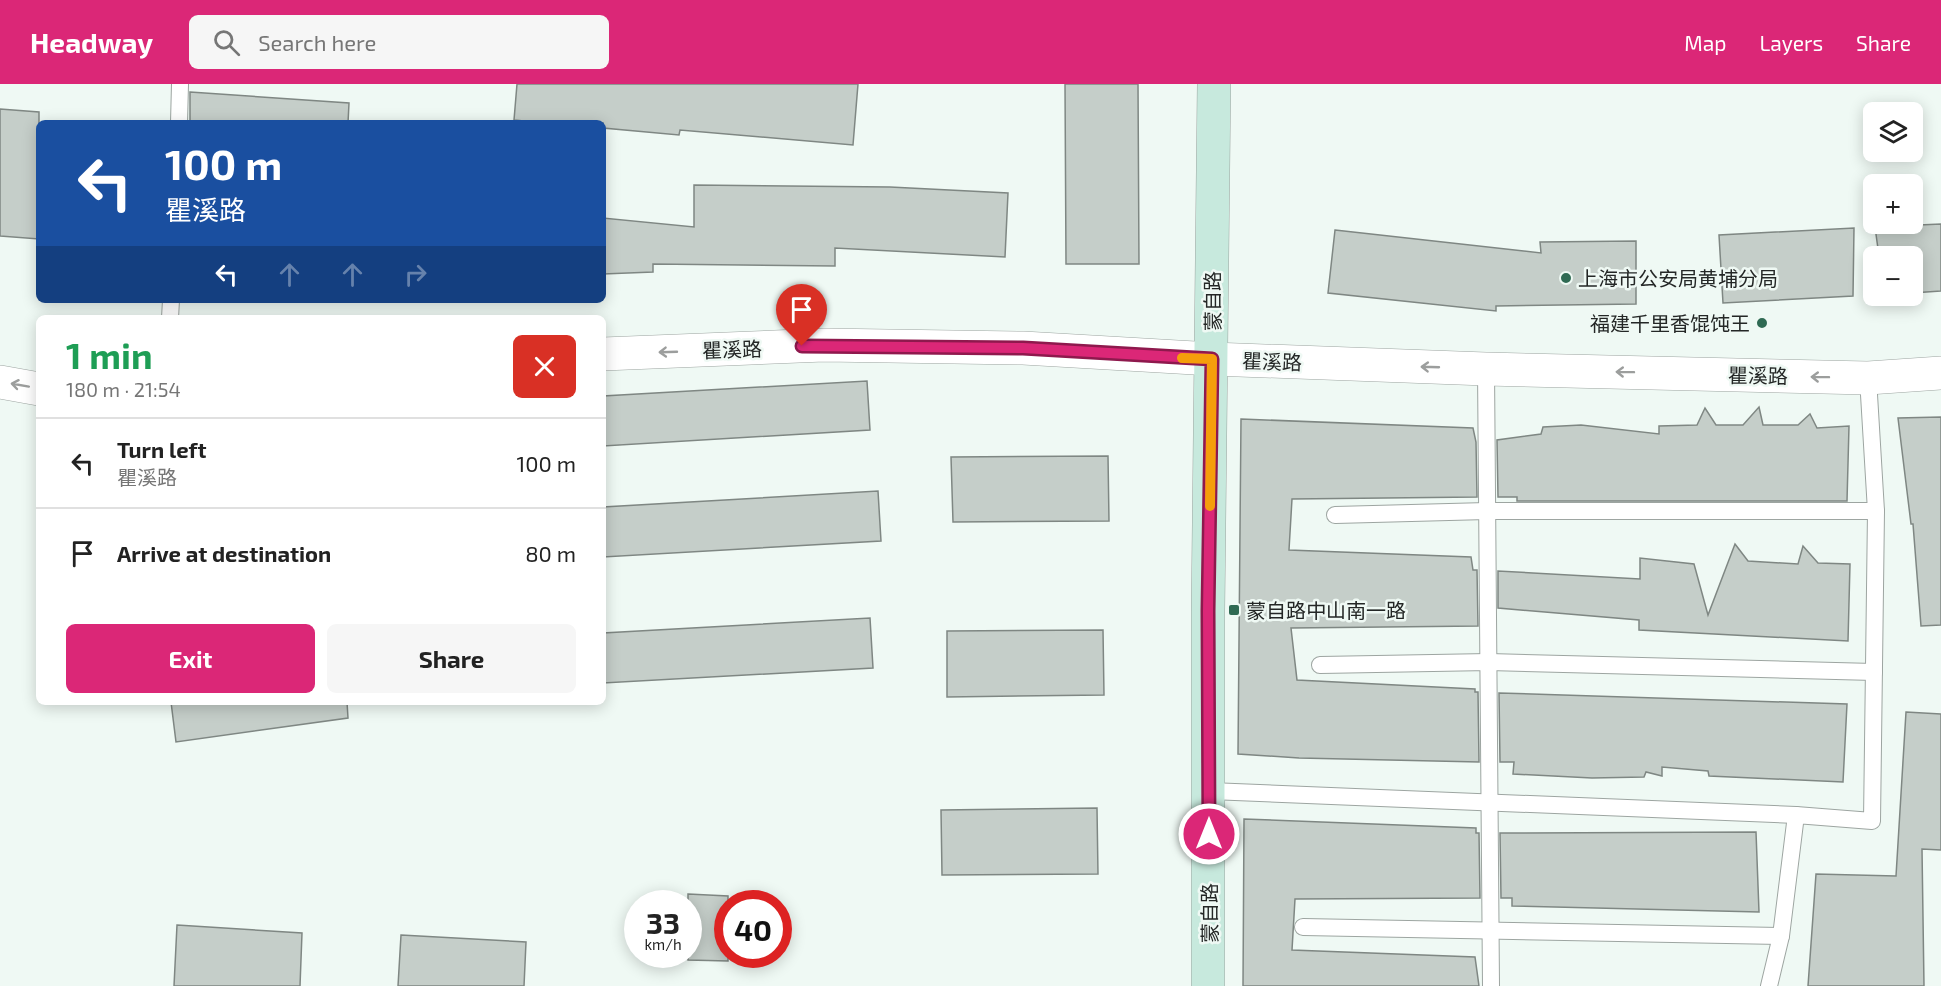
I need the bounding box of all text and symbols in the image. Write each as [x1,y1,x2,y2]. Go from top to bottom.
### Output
search box [189,15,609,69]
text: Headway [30,25,153,59]
icon: search [210,26,243,59]
text: Search here [258,29,376,55]
text: Map [1684,30,1726,55]
text: Layers [1759,30,1823,55]
text: Share [1856,30,1911,55]
map controls [1863,102,1923,306]
button: layers [1863,102,1923,162]
text: 100 m [165,138,282,188]
icon: left [66,144,144,222]
button: + [1863,174,1923,234]
text: 瞿溪路 [165,193,246,225]
button: − [1863,246,1923,306]
icon: left [210,258,243,291]
icon: ahead [273,258,306,291]
icon: ahead [336,258,369,291]
icon: right [399,258,432,291]
place label: 上海市公安局黄埔分局 [1578,266,1778,290]
street label: 蒙自路 [1200,271,1224,331]
marker: 上海市公安局黄埔分局 [1559,271,1573,285]
pin [776,284,827,346]
icon: arrive [785,293,818,326]
place label: 福建千里香馄饨王 [1590,311,1750,335]
marker: 福建千里香馄饨王 [1755,316,1769,330]
text: 1 min [66,333,153,376]
button: close [513,335,576,398]
street label: 瞿溪路 [702,336,762,362]
one-way arrow [659,346,679,357]
street label: 瞿溪路 [1242,348,1302,374]
one-way arrow [1420,361,1440,373]
street label: 瞿溪路 [1728,362,1788,388]
one-way arrow [1615,366,1635,378]
one-way arrow [1810,371,1830,383]
text: 180 m · 21:54 [66,377,181,401]
one-way arrow [10,379,30,390]
text: Turn left [117,436,206,462]
icon: left [66,447,99,480]
text: 100 m [517,450,576,476]
text: 瞿溪路 [117,465,177,489]
icon: arrive [66,537,99,570]
text: Arrive at destination [117,540,331,566]
text: 80 m [525,540,576,566]
place label: 蒙自路中山南一路 [1246,598,1406,622]
marker: 蒙自路中山南一路 [1227,603,1241,617]
button: Exit [66,624,315,693]
button: Share [327,624,576,693]
position arrow [1177,802,1241,866]
street label: 蒙自路 [1197,883,1221,943]
speed limit sign: 40 [714,890,792,968]
text: 33 [646,904,680,940]
text: km/h [644,935,682,953]

